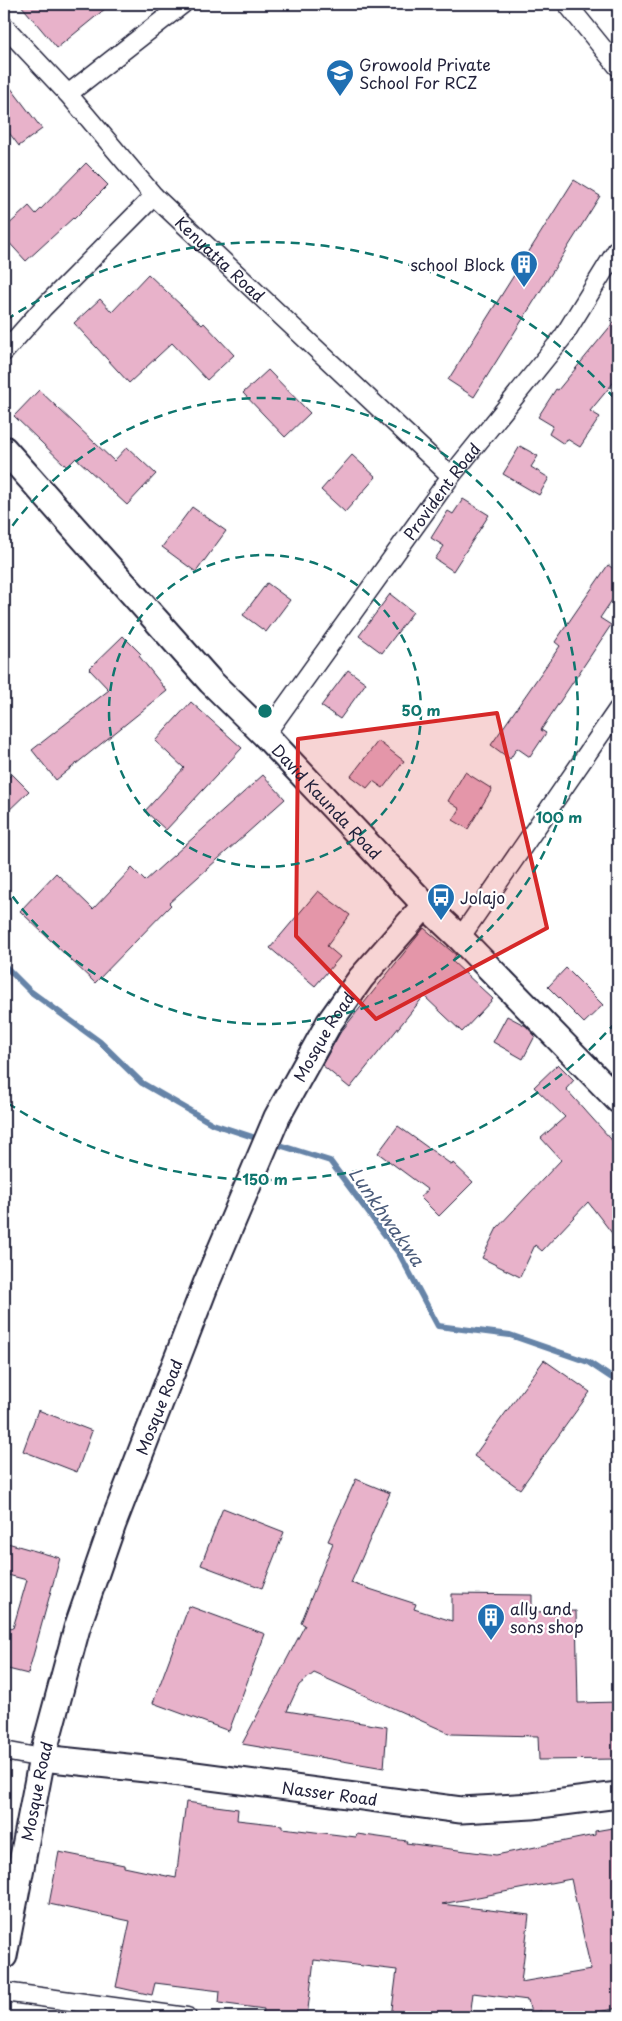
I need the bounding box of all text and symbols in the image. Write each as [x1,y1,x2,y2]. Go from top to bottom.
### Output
place label: Growoold Private School For RCZ [359,52,491,94]
school or university icon: Growoold Private School For RCZ [325,58,355,97]
street label: Kenyatta Road [170,210,271,307]
building icon: school Block [509,249,539,288]
place label: school Block [410,252,505,276]
street label: Provident Road [397,437,485,544]
text: 50 m [402,698,440,721]
centre of rings [256,702,274,720]
street label: David Kaunda Road [267,738,387,864]
text: 100 m [536,805,582,828]
bus stop icon: Jolajo [426,882,456,921]
place label: Jolajo [460,885,505,909]
street label: Mosque Road [287,987,360,1086]
water label: Lunkhwakwa [343,1161,432,1272]
text: 150 m [242,1167,288,1190]
street label: Mosque Road [129,1355,188,1458]
place label: ally and sons shop [510,1596,584,1638]
building icon: ally and sons shop [476,1602,506,1641]
street label: Mosque Road [14,1739,58,1843]
street label: Nasser Road [281,1775,379,1811]

